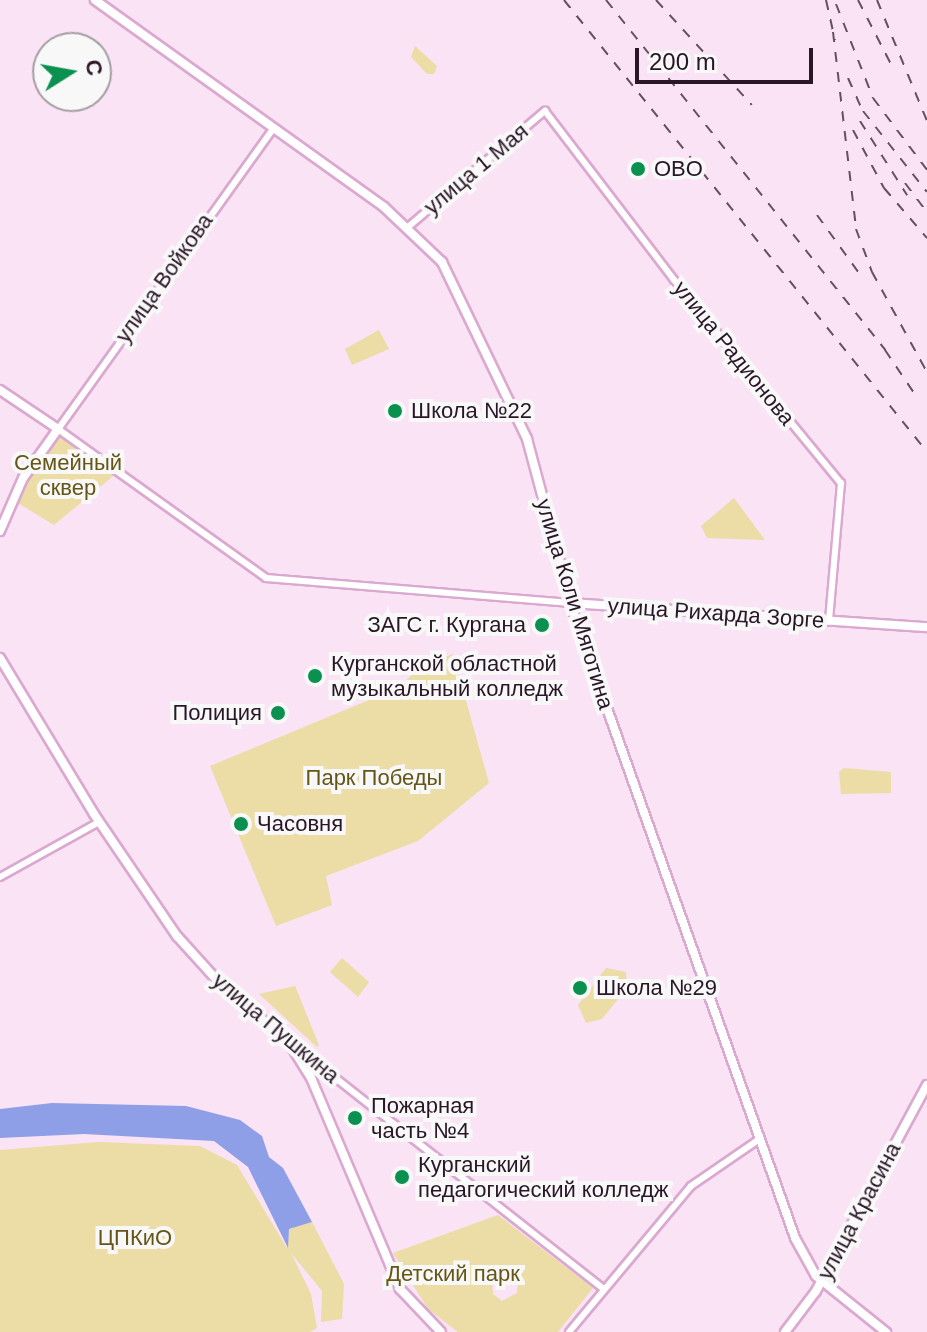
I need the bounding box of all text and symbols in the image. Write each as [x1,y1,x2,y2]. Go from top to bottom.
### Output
north arrow [32,32,112,112]
scale bar [639,32,817,82]
text: 200 m [649,48,716,75]
text: С [80,58,108,78]
street label: улица 1 Мая [419,118,533,220]
place label: OBO [654,156,703,182]
marker: OBO [629,160,647,178]
street label: улица Войкова [110,208,218,348]
street label: улица Радионова [668,275,800,431]
place label: Школа №22 [411,398,532,424]
marker: Школа №22 [386,402,404,420]
park label: Семейный сквер [14,449,122,500]
street label: улица Коли Мяготина [530,496,620,712]
street label: улица Рихарда Зорге [607,592,825,634]
place label: ЗАГС г. Кургана [368,612,526,638]
marker: ЗАГС г. Кургана [533,616,551,634]
place label: Курганской областной музыкальный колледж [331,650,563,702]
marker: Курганской областной музыкальный колледж [306,667,324,685]
place label: Полиция [173,700,262,726]
marker: Полиция [269,704,287,722]
park label: Парк Победы [306,765,442,791]
place label: Часовня [257,811,343,837]
marker: Часовня [232,815,250,833]
street label: улица Пушкина [207,967,345,1089]
place label: Школа №29 [596,975,717,1001]
marker: Школа №29 [571,979,589,997]
place label: Пожарная часть №4 [371,1092,474,1144]
marker: Пожарная часть №4 [346,1109,364,1127]
street label: улица Красина [812,1138,906,1284]
place label: Курганский педагогический колледж [418,1151,668,1202]
marker: Курганский педагогический колледж [393,1168,411,1186]
park label: ЦПКиО [98,1225,172,1251]
park label: Детский парк [386,1261,520,1287]

